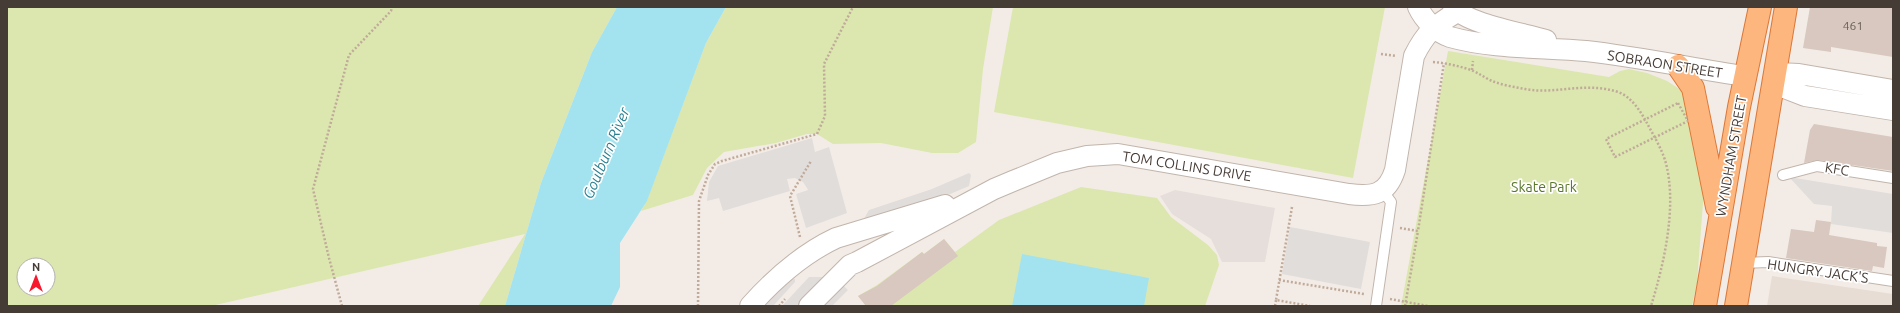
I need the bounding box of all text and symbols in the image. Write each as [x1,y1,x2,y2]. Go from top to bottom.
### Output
house number: 461 [1843,19,1863,32]
street label: SOBRAON STREET [1606,47,1724,81]
street label: WYNDHAM STREET [1712,94,1750,218]
water label: Goulburn River [579,104,633,201]
street label: TOM COLLINS DRIVE [1121,148,1253,184]
street label: KFC [1824,159,1851,179]
park label: Skate Park [1511,179,1577,195]
street label: HUNGRY JACK'S [1766,256,1870,286]
north arrow [16,257,56,297]
text: N [32,261,40,273]

